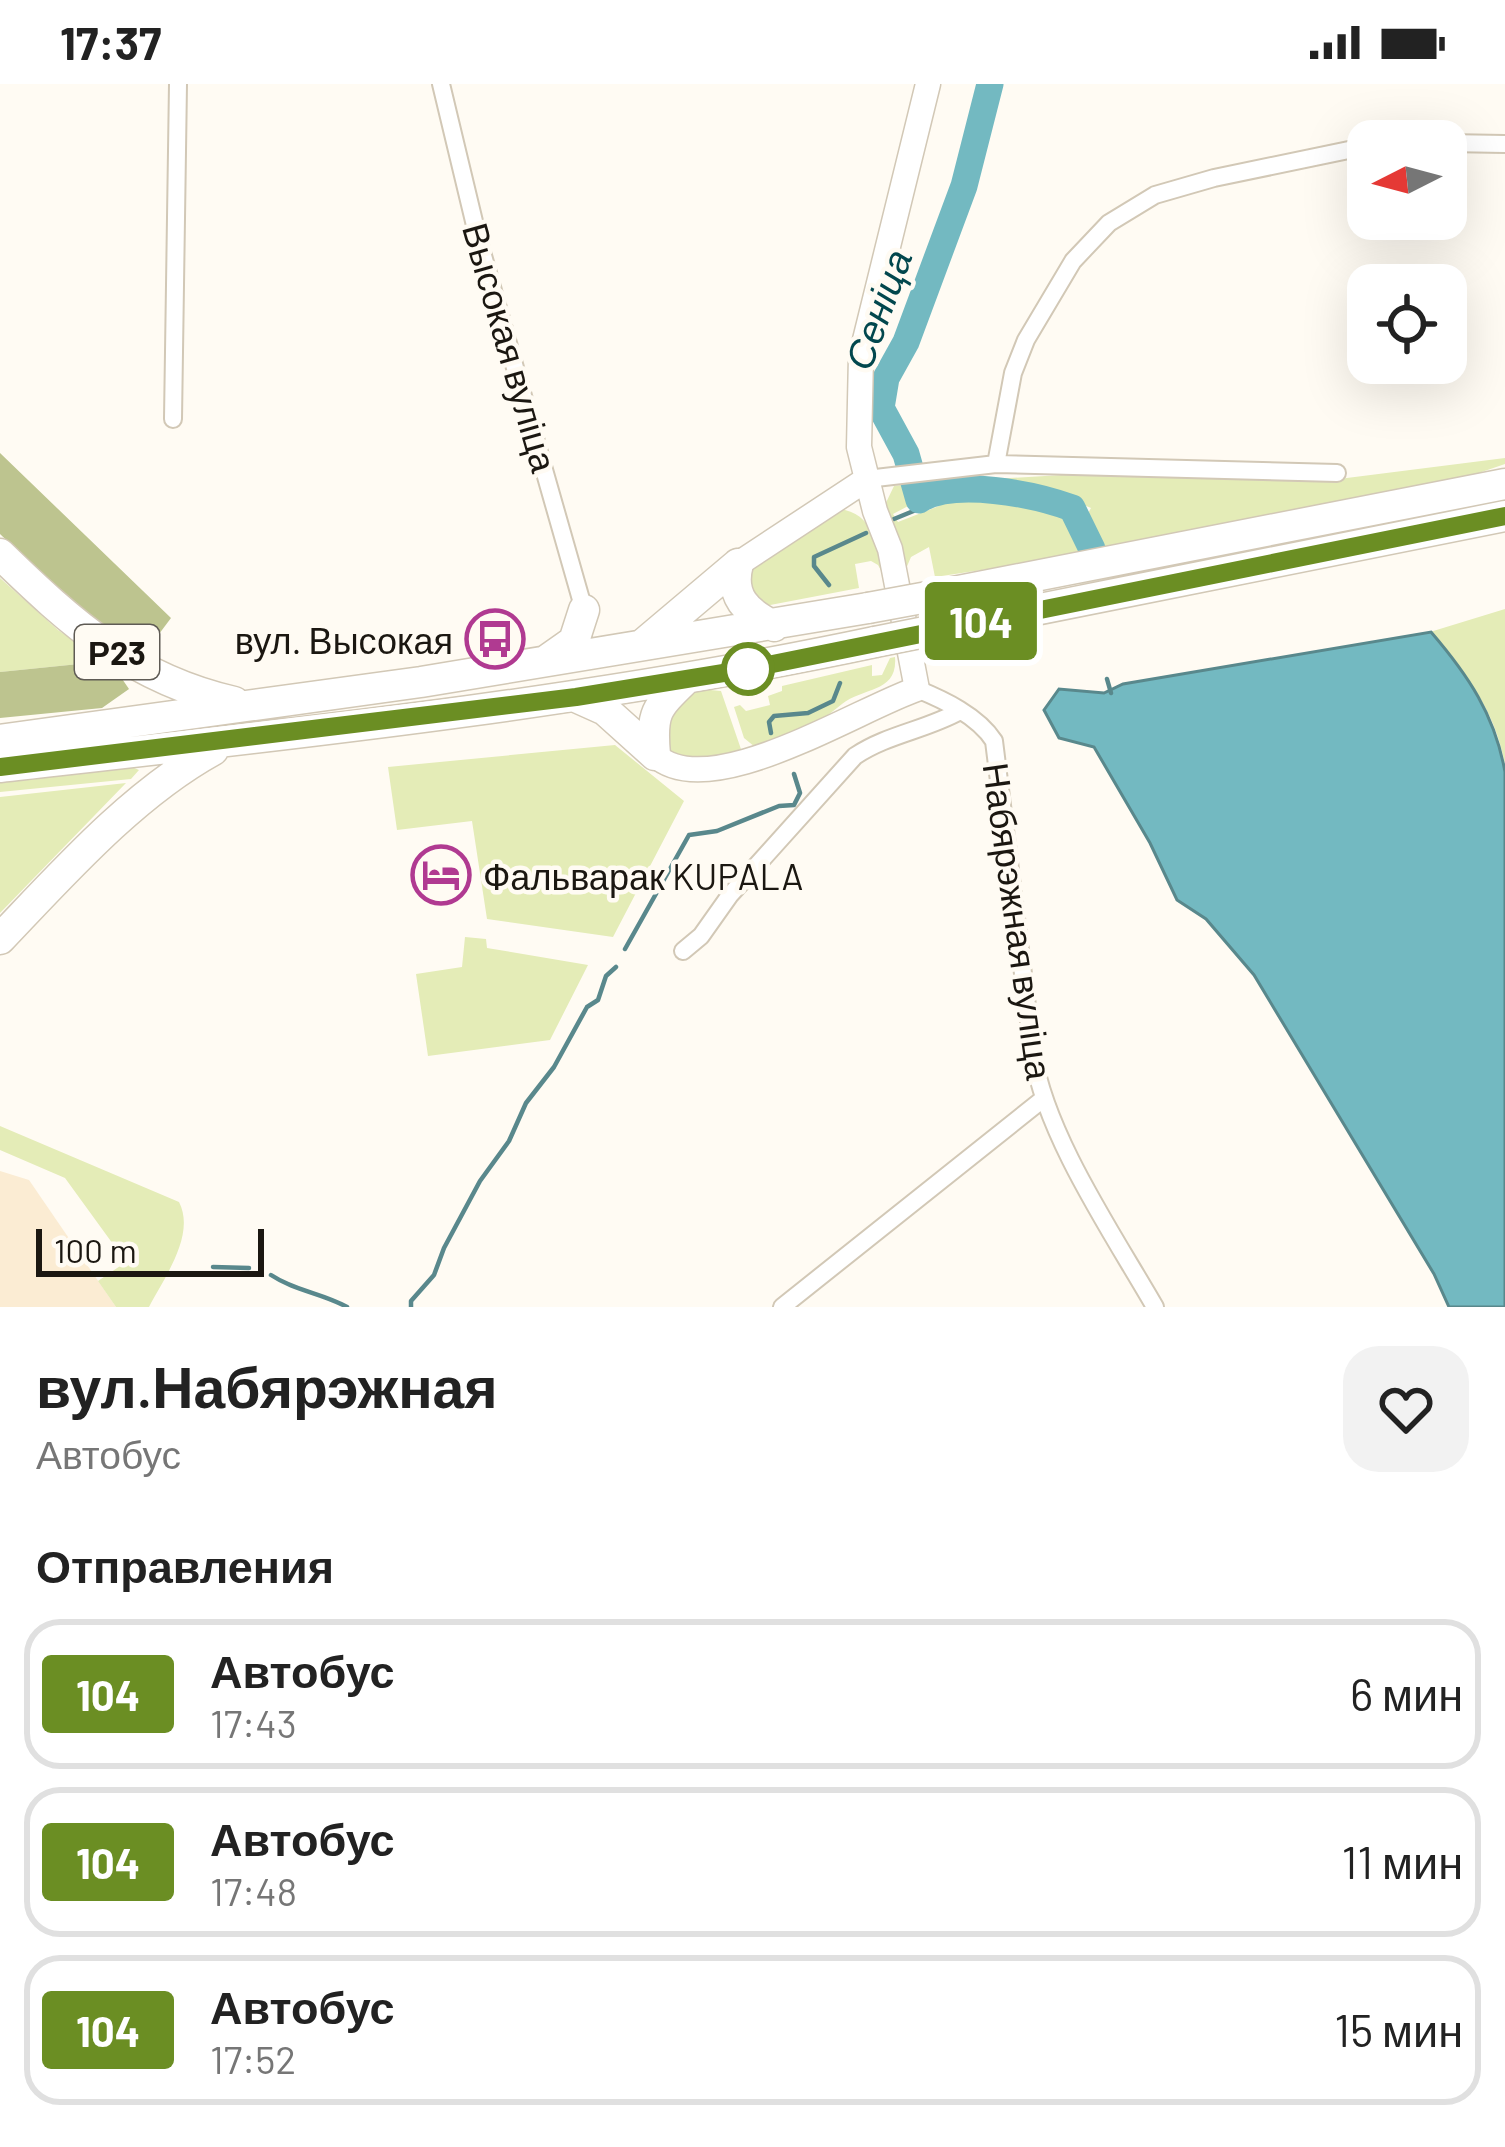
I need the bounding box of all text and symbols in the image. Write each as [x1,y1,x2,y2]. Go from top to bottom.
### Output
text: 17:37 [60,15,161,69]
north arrow [1347,120,1467,240]
map controls [1347,120,1467,384]
street label: Высокая вуліца [454,218,567,478]
water label: Сеніца [834,243,920,375]
button: locate [1347,264,1467,384]
line badge: 104 [912,582,1050,660]
text: 104 [949,596,1013,646]
bus stop icon: вул. Высокая [464,608,526,670]
place label: вул. Высокая [235,618,453,662]
road number: Р23 [75,625,159,679]
unlabelled marker [723,644,773,694]
street label: Набярэжная вуліца [974,760,1063,1083]
hotel icon: Фальварак KUPALA [410,844,472,906]
place label: Фальварак KUPALA [483,854,803,898]
scale bar [36,1223,264,1276]
text: 100 m [54,1230,137,1270]
button: heart [1343,1346,1469,1472]
text: вул.Набярэжная [36,1351,498,1419]
text: Автобус [36,1430,181,1477]
text: Отправления [36,1538,334,1592]
text: Автобус [210,1643,395,1697]
text: 6 мин [1350,1666,1463,1720]
text: 104 [76,1669,140,1719]
text: 17:43 [210,1699,297,1746]
text: Автобус [210,1811,395,1865]
text: 11 мин [1341,1834,1463,1888]
text: 104 [76,1837,140,1887]
text: 17:48 [210,1867,297,1914]
text: Автобус [210,1979,395,2033]
text: 15 мин [1334,2002,1463,2056]
text: 104 [76,2005,140,2055]
text: 17:52 [210,2035,296,2082]

